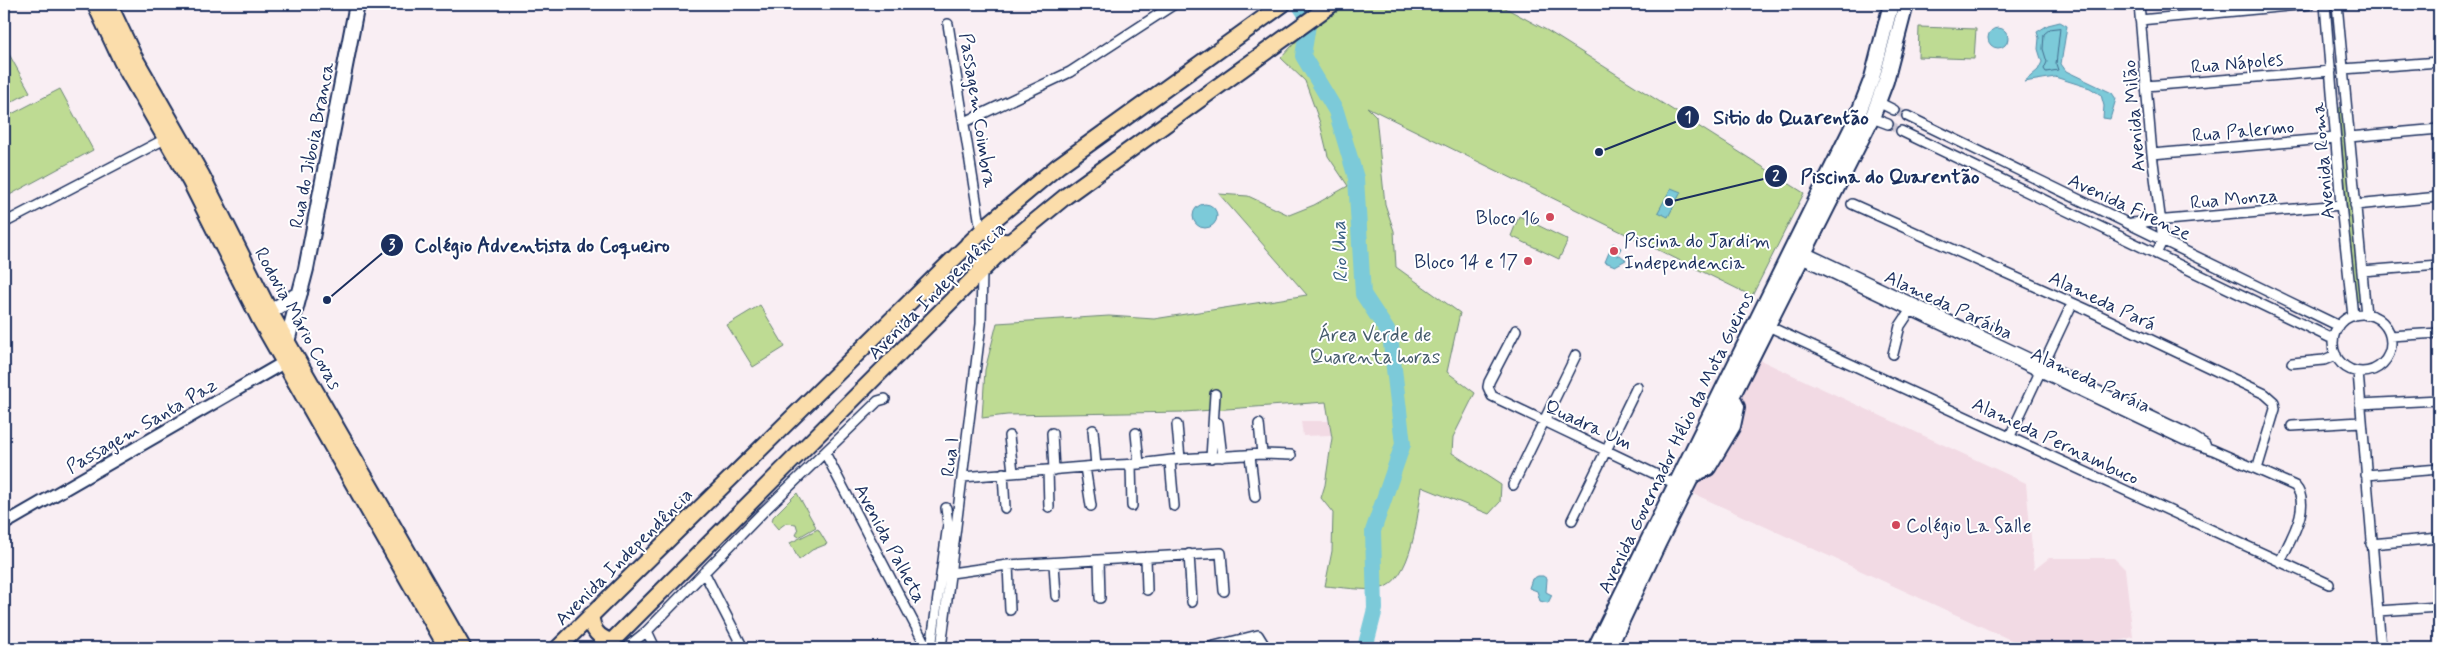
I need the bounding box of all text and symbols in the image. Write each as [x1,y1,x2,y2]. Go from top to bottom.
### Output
street label: Passagem Coimbra [952,31,1002,190]
street label: Rua Nápoles [2190,47,2284,80]
street label: Rua do Jiboia Branca [284,59,341,230]
street label: Avenida Milão [2117,59,2152,173]
callout: Sitio do Quarentão [1676,99,1882,134]
street label: Avenida Roma [2306,101,2341,220]
text: Sitio do Quarentão [1713,105,1869,132]
text: 1 [1685,108,1691,128]
street label: Rua Palermo [2191,115,2295,148]
callout: Piscina do Quarentão [1763,158,1992,193]
text: Piscina do Quarentão [1800,164,1980,191]
text: 2 [1772,167,1780,187]
street label: Avenida Firenze [2064,168,2195,247]
street label: Rua Monza [2189,183,2279,216]
place label: Bloco 16 [1476,206,1540,231]
marker: Bloco 16 [1544,211,1556,223]
street label: Avenida Independência [863,217,1011,365]
water label: Rio Una [1325,220,1356,284]
callout: Colégio Adventista do Coqueiro [379,227,680,262]
place label: Piscina do Jardim Independencia [1624,229,1770,276]
text: Colégio Adventista do Coqueiro [414,233,670,260]
text: 3 [389,236,396,256]
street label: Rodovia Mário Covas [248,243,348,395]
marker: Piscina do Jardim Independencia [1608,245,1620,257]
place label: Bloco 14 e 17 [1414,250,1518,275]
marker: Bloco 14 e 17 [1522,255,1534,267]
street label: Alameda Paráiba [1880,265,2017,346]
street label: Alameda Pará [2045,266,2160,337]
street label: Avenida Governador Hélio da Mota Gueiros [1592,287,1761,597]
park label: Área Verde de Quarenta horas [1310,322,1440,370]
street label: Alameda Paráia [2026,342,2154,419]
street label: Passagem Santa Paz [62,373,222,481]
street label: Alameda Pernambuco [1968,392,2143,491]
street label: Quadra Um [1541,394,1636,457]
street label: Rua I [936,436,965,478]
street label: Avenida Palheta [848,480,932,608]
street label: Avenida Independência [550,483,698,631]
place label: Colégio La Salle [1906,514,2031,540]
marker: Colégio La Salle [1890,519,1902,531]

